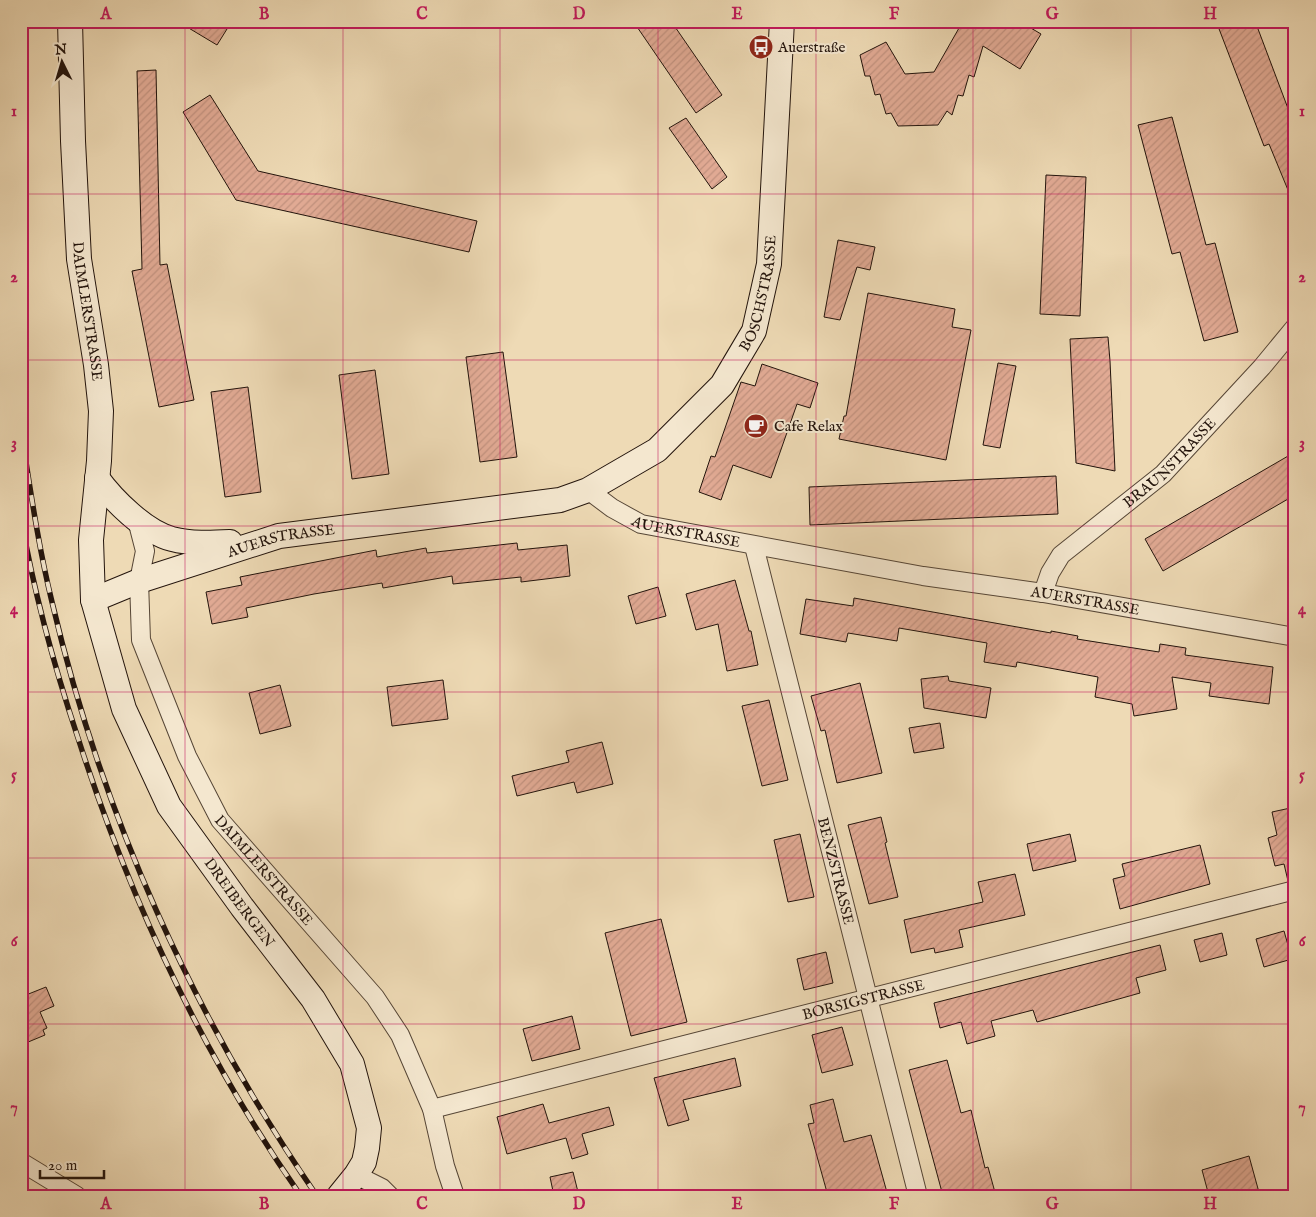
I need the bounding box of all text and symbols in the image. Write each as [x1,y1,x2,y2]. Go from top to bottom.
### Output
text: A [100,5,113,25]
text: B [259,5,270,25]
text: C [416,5,428,25]
text: D [573,5,586,25]
text: E [731,5,743,25]
text: F [889,5,900,25]
text: G [1046,5,1059,25]
text: H [1203,5,1217,25]
bus stop icon: Auerstraße [748,34,774,60]
north arrow [38,38,88,88]
place label: Auerstraße [777,38,845,57]
text: N [53,41,68,60]
text: 1 [11,102,17,122]
text: 1 [1299,102,1305,122]
street label: BOSCHSTRASSE [735,235,780,355]
street label: DAIMLERSTRASSE [69,241,107,382]
text: 2 [10,268,18,288]
text: 2 [1298,268,1306,288]
cafe icon: Cafe Relax [743,413,769,439]
street label: BRAUNSTRASSE [1119,414,1220,512]
place label: Cafe Relax [774,417,844,436]
text: 3 [11,434,17,454]
text: 3 [1299,434,1305,454]
street label: AUERSTRASSE [628,511,742,552]
street label: AUERSTRASSE [224,519,336,562]
street label: AUERSTRASSE [1029,582,1141,619]
text: 4 [10,600,19,620]
text: 4 [1298,600,1307,620]
text: 5 [11,766,17,786]
text: 5 [1299,766,1305,786]
street label: DAIMLERSTRASSE [210,811,317,929]
street label: BENZSTRASSE [813,815,859,926]
street label: DREIBERGEN [200,854,279,951]
text: 6 [11,932,19,952]
text: 6 [1299,932,1307,952]
street label: BORSIGSTRASSE [800,975,926,1024]
text: 7 [10,1098,18,1118]
text: 7 [1298,1098,1306,1118]
scale bar [40,1147,104,1179]
text: 20 m [48,1156,78,1175]
text: A [100,1195,113,1215]
text: B [259,1195,270,1215]
text: C [416,1195,428,1215]
text: D [573,1195,586,1215]
text: E [731,1195,743,1215]
text: F [889,1195,900,1215]
text: G [1046,1195,1059,1215]
text: H [1203,1195,1217,1215]

